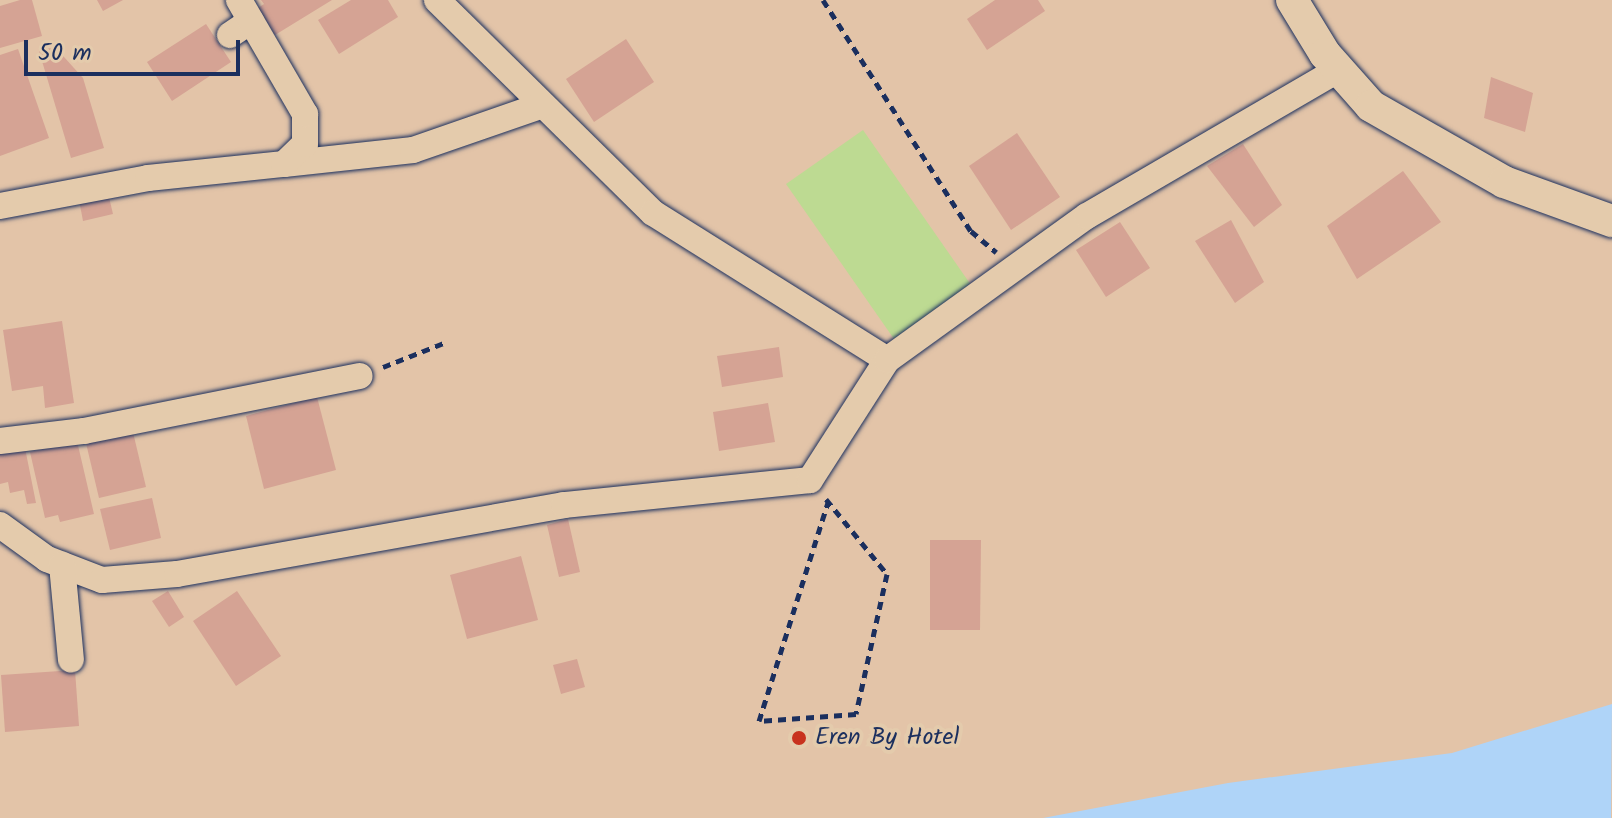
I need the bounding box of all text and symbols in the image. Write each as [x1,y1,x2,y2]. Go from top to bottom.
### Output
scale bar [28,24,244,74]
text: 50 m [38,34,92,73]
place label: Eren By Hotel [815,724,959,752]
marker: Eren By Hotel [790,729,808,747]

